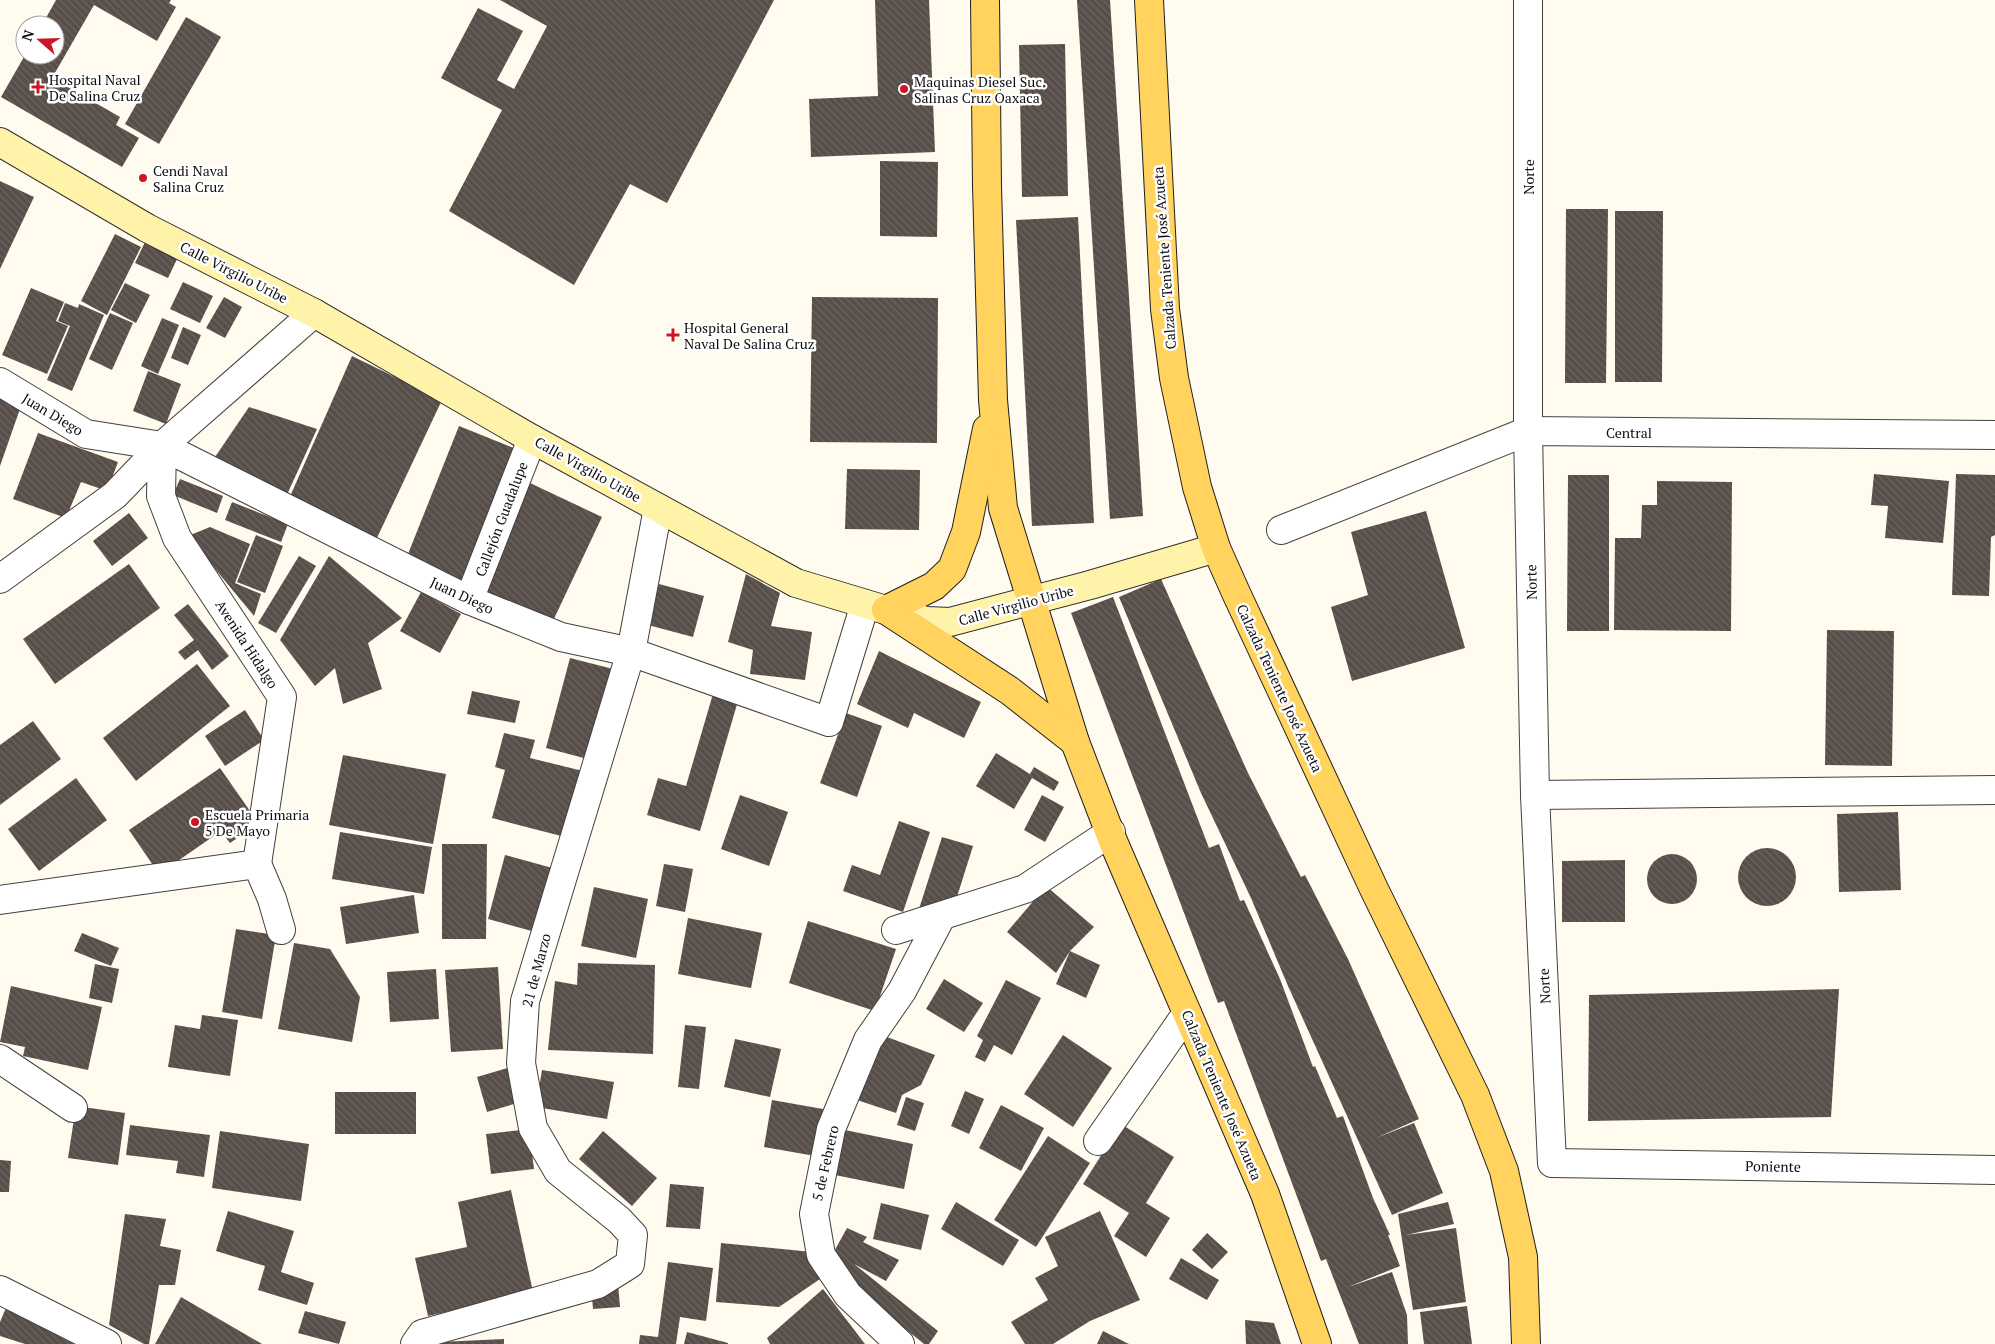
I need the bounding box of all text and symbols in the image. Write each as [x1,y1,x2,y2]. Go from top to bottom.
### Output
north arrow [15,15,65,65]
text: N [17,27,38,44]
place label: Hospital Naval De Salina Cruz [49,70,141,105]
place label: Maquinas Diesel Suc. Salinas Cruz Oaxaca [914,72,1046,107]
marker: Hospital Naval De Salina Cruz [31,80,45,94]
marker: Maquinas Diesel Suc. Salinas Cruz Oaxaca [898,83,910,95]
street label: Norte [1519,159,1538,195]
place label: Cendi Naval Salina Cruz [153,161,228,196]
street label: Calzada Teniente José Azueta [1148,166,1180,350]
marker: Cendi Naval Salina Cruz [137,172,149,184]
street label: Calle Virgilio Uribe [177,237,291,307]
place label: Hospital General Naval De Salina Cruz [684,318,815,353]
marker: Hospital General Naval De Salina Cruz [666,328,680,342]
street label: Juan Diego [19,388,87,440]
street label: Central [1606,423,1652,442]
street label: Calle Virgilio Uribe [532,432,644,506]
street label: Callejón Guadalupe [470,459,532,579]
street label: Norte [1521,564,1541,600]
street label: Juan Diego [427,572,497,618]
street label: Calle Virgilio Uribe [956,580,1076,630]
street label: Avenida Hidalgo [211,596,283,692]
street label: Calzada Teniente José Azueta [1233,601,1327,775]
place label: Escuela Primaria 5 De Mayo [205,805,309,840]
marker: Escuela Primaria 5 De Mayo [189,816,201,828]
street label: 21 de Marzo [517,931,555,1009]
street label: Norte [1534,968,1554,1004]
street label: Calzada Teniente José Azueta [1177,1007,1267,1183]
street label: 5 de Febrero [807,1123,843,1203]
street label: Poniente [1745,1156,1801,1176]

